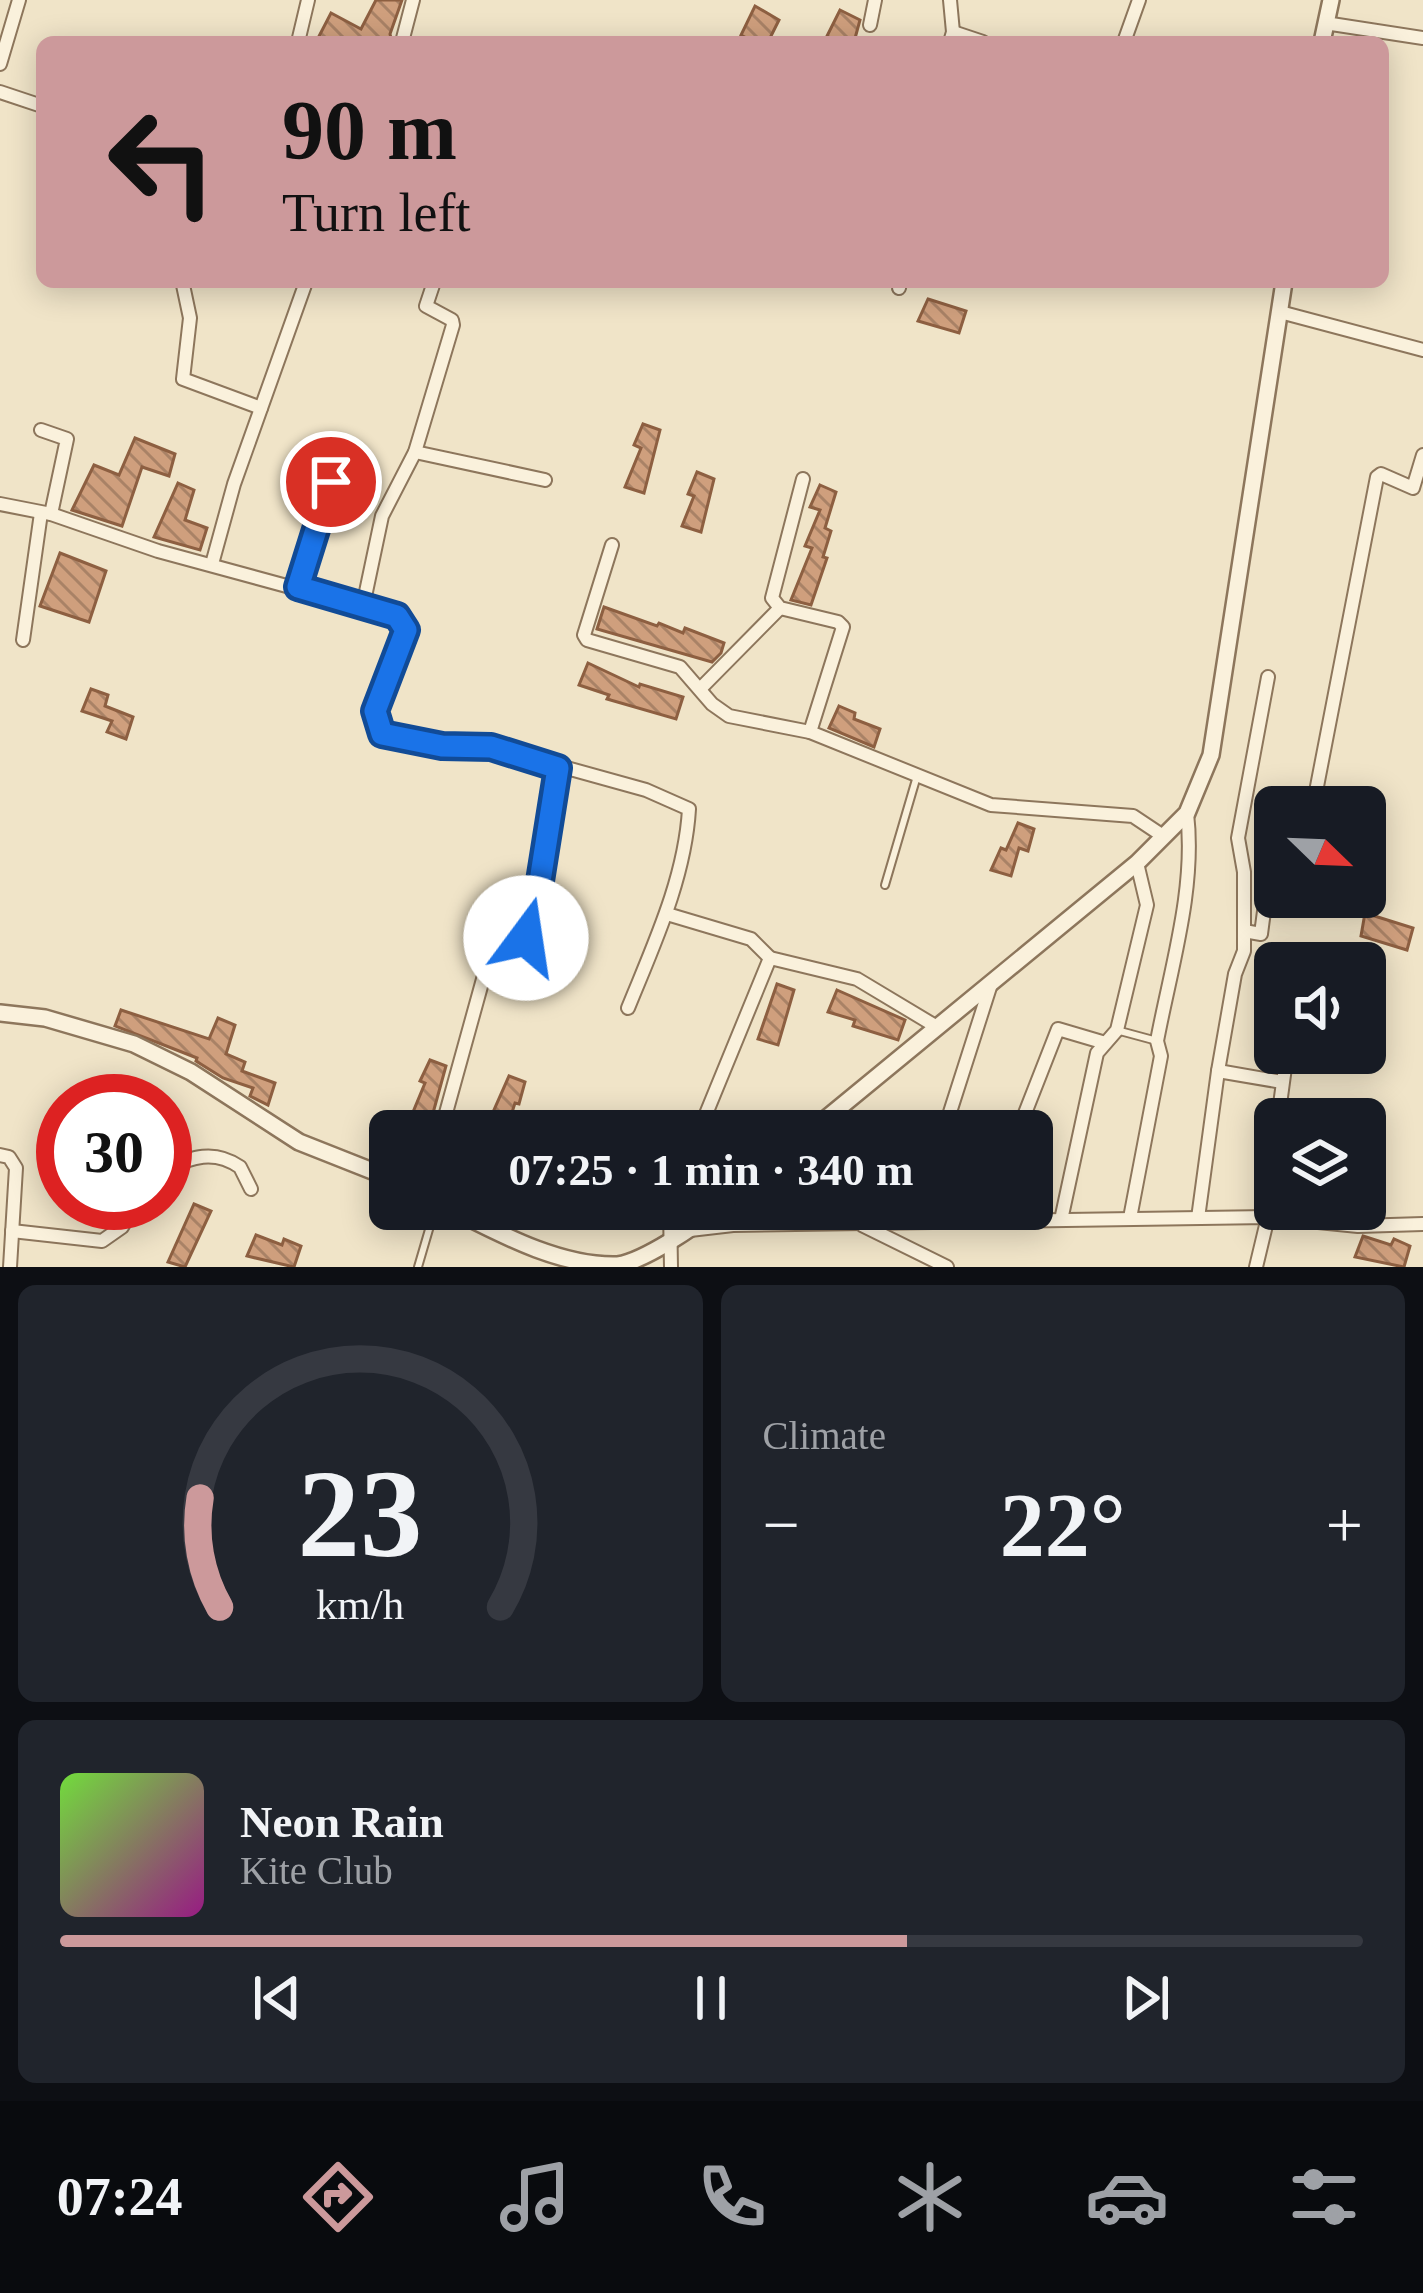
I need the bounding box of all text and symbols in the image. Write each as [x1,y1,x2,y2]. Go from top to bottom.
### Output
icon: left [84,84,240,240]
text: 90 m [282,84,457,177]
text: Turn left [282,183,471,243]
pin [280,431,382,533]
icon: arrive [298,449,364,515]
north arrow [1254,786,1386,918]
map controls [1254,786,1386,1230]
position arrow [463,875,589,1001]
button: sound [1254,942,1386,1074]
speed limit sign: 30 [36,1074,192,1230]
button: layers [1254,1098,1386,1230]
text: 07:25 · 1 min · 340 m [509,1145,914,1195]
text: Climate [763,1414,886,1457]
text: 23 [298,1445,423,1583]
text: 22° [1000,1476,1126,1575]
text: − [763,1488,800,1561]
text: + [1326,1488,1363,1561]
text: km/h [316,1580,404,1627]
text: Neon Rain [240,1797,444,1847]
text: Kite Club [240,1849,393,1892]
icon: previous [244,1965,310,2031]
icon: pause [678,1965,744,2031]
icon: next [1113,1965,1179,2031]
icon: directions [296,2155,380,2239]
icon: music [493,2155,577,2239]
icon: phone [690,2155,774,2239]
icon: climate [888,2155,972,2239]
icon: car [1085,2155,1169,2239]
icon: filters [1282,2155,1366,2239]
text: 07:24 [57,2167,183,2227]

